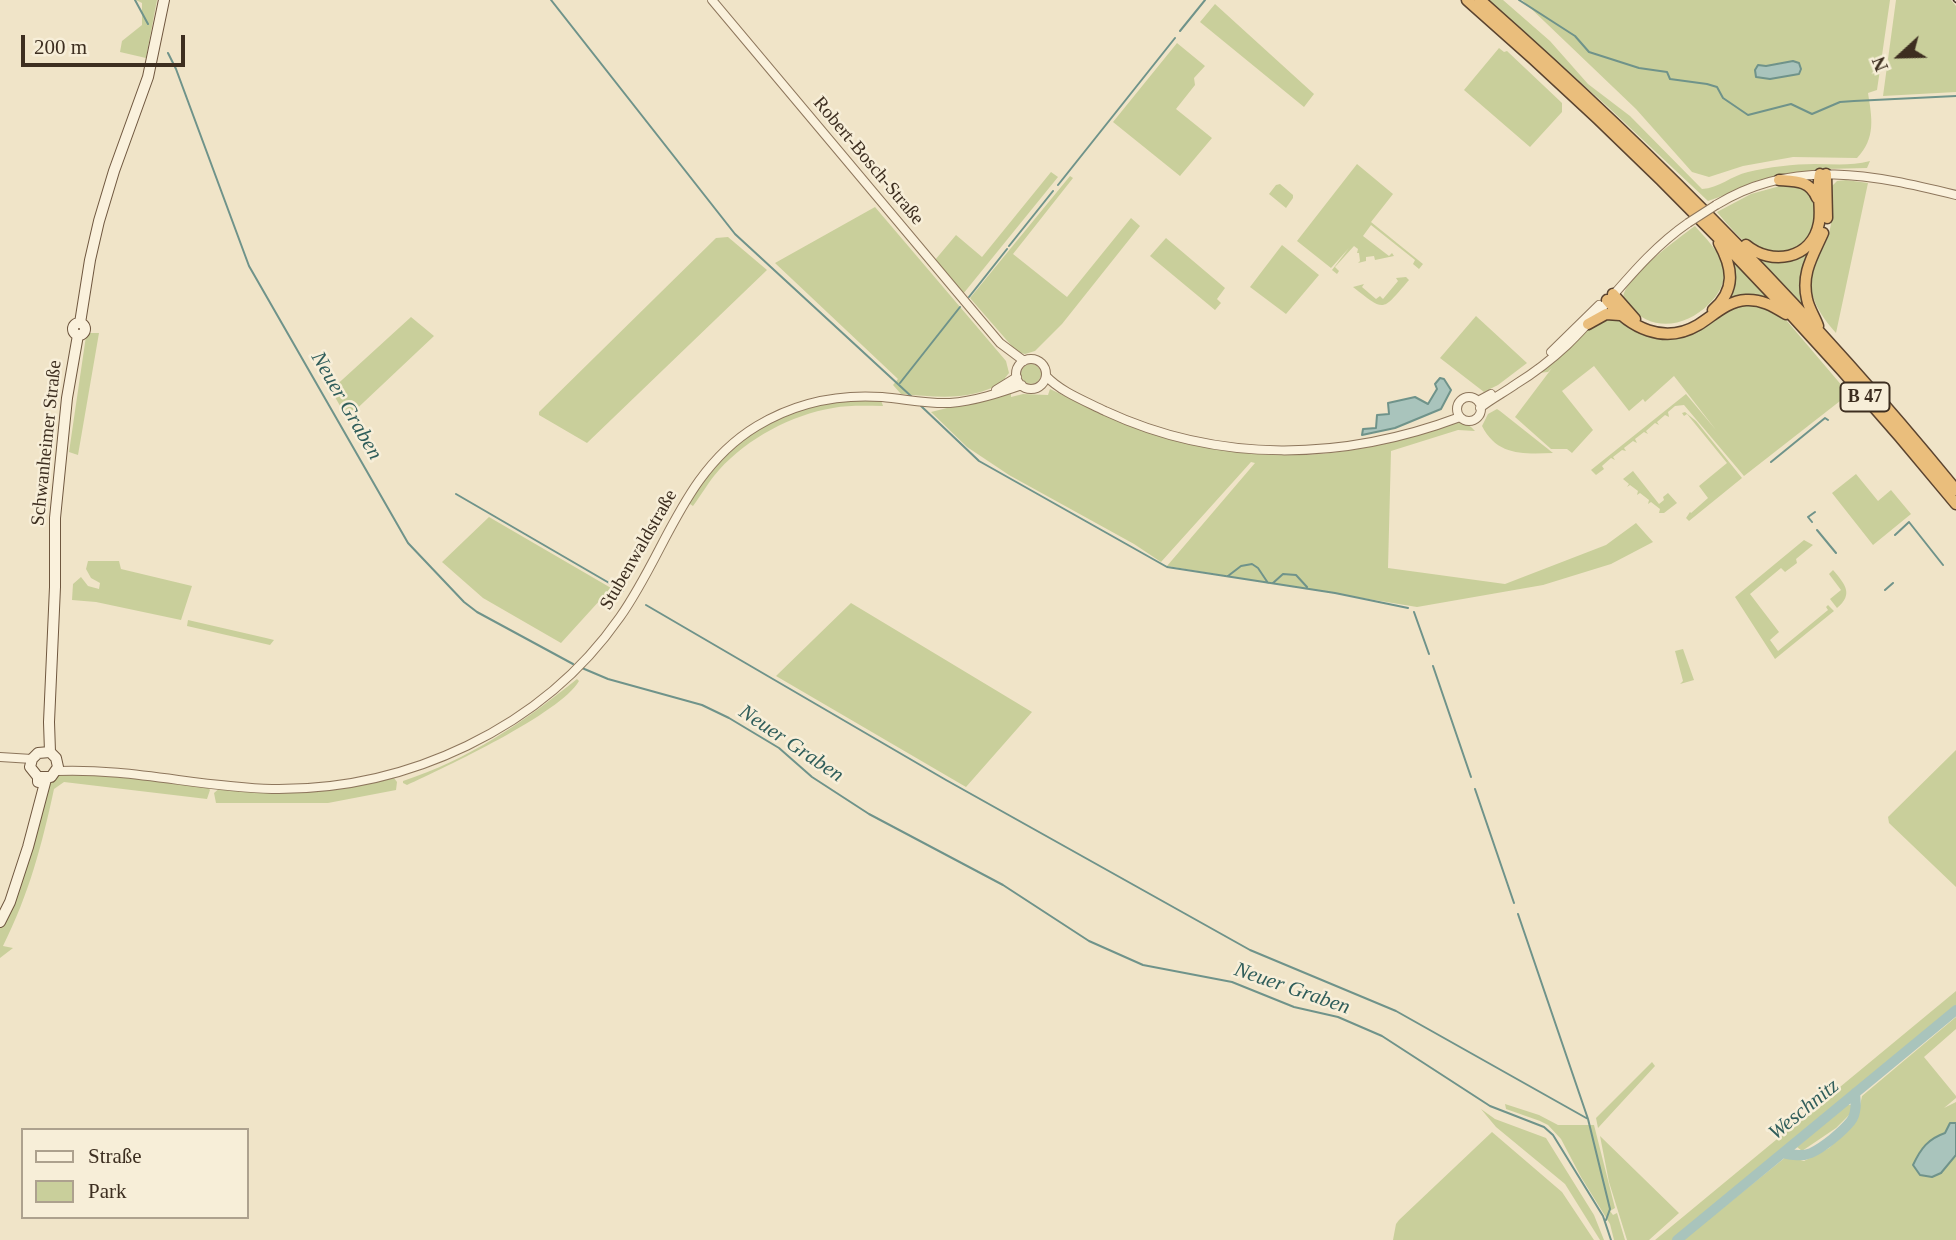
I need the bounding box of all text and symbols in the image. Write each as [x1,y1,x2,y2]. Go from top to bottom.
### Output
scale bar [24,21,189,65]
north arrow [1865,21,1935,91]
text: 200 m [34,35,87,59]
text: N [1868,54,1892,74]
street label: Robert-Bosch-Straße [808,92,928,230]
water label: Neuer Graben [305,347,387,465]
street label: Schwanheimer Straße [27,359,67,527]
road number: B 47 [1840,382,1890,412]
street label: Stubenwaldstraße [595,486,683,614]
water label: Neuer Graben [734,700,848,788]
water label: Neuer Graben [1231,957,1353,1021]
water label: Weschnitz [1764,1074,1844,1146]
legend [21,1128,248,1219]
text: Straße [88,1144,142,1168]
text: Park [88,1179,127,1203]

